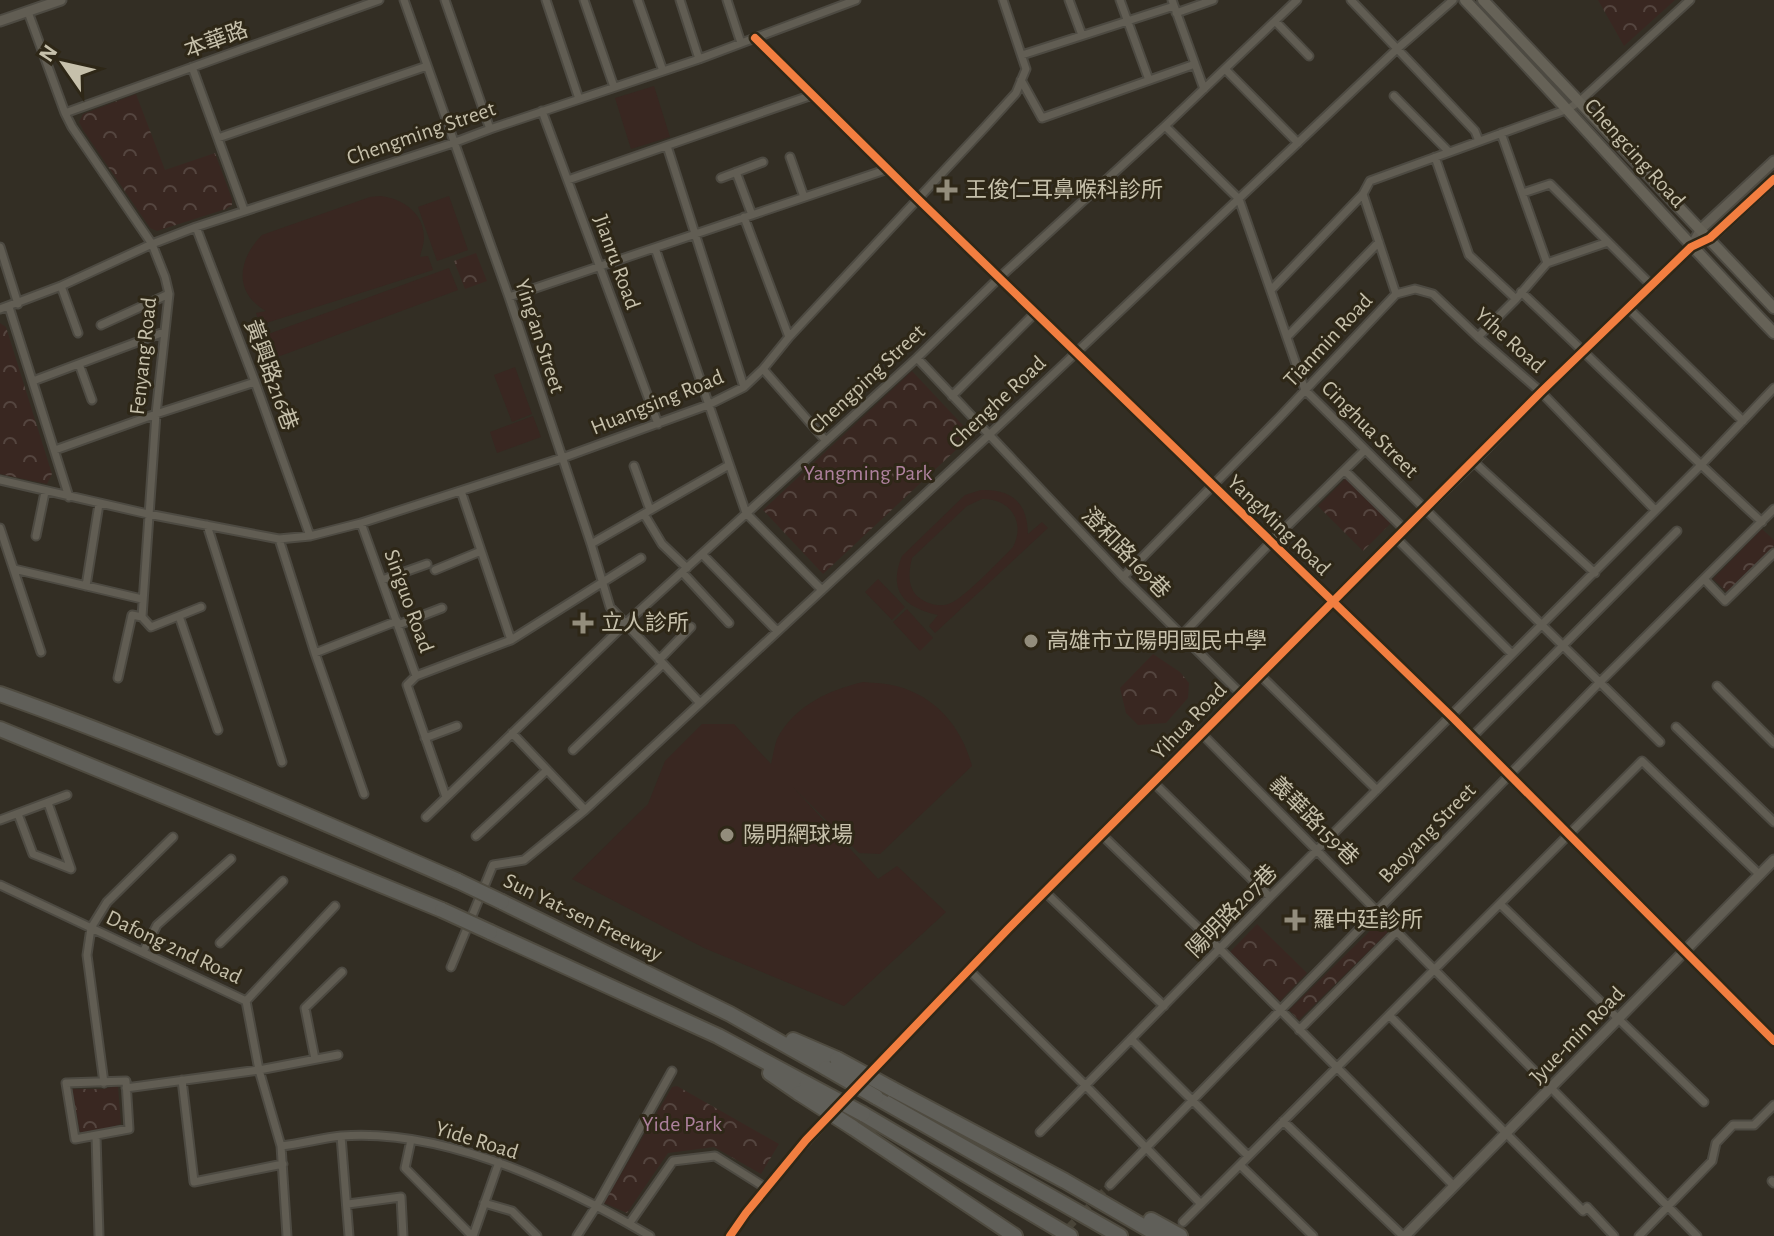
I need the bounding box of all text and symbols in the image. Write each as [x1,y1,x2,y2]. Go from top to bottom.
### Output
street label: 本華路 [181,17,251,62]
north arrow [24,24,104,104]
text: N [35,41,62,66]
street label: Chengcing Road [1581,94,1689,212]
street label: Chengming Street [344,97,498,169]
place label: 王俊仁耳鼻喉科診所 [965,178,1163,201]
marker: 王俊仁耳鼻喉科診所 [936,179,958,201]
street label: Jianru Road [590,212,644,312]
street label: Ying'an Street [511,276,569,396]
street label: Tianmin Road [1279,289,1377,391]
street label: Fenyang Road [126,296,160,416]
street label: Yihe Road [1471,303,1549,377]
street label: 黃興路216巷 [241,316,302,433]
street label: Chengping Street [805,320,929,438]
street label: Chenghe Road [944,352,1050,452]
street label: Huangsing Road [588,365,726,439]
street label: Cinghua Street [1317,376,1423,482]
park label: Yangming Park [804,462,932,484]
street label: YangMing Road [1223,471,1335,579]
street label: 澄和路169巷 [1078,503,1175,602]
street label: Sin'guo Road [380,546,438,656]
place label: 立人診所 [601,611,689,634]
marker: 立人診所 [572,612,594,634]
place label: 高雄市立陽明國民中學 [1047,629,1267,652]
marker: 高雄市立陽明國民中學 [1022,632,1040,650]
street label: Yihua Road [1147,678,1231,764]
street label: 義華路159巷 [1266,772,1363,869]
street label: Baoyang Street [1374,779,1480,887]
place label: 陽明網球場 [743,823,853,846]
marker: 陽明網球場 [718,826,736,844]
street label: 陽明路207巷 [1182,860,1281,961]
street label: Sun Yat-sen Freeway [500,869,666,965]
street label: Dafong 2nd Road [103,906,245,988]
place label: 羅中廷診所 [1313,908,1423,931]
marker: 羅中廷診所 [1284,909,1306,931]
street label: Jyue-min Road [1526,982,1628,1088]
park label: Yide Park [642,1113,722,1135]
street label: Yide Road [433,1117,521,1163]

